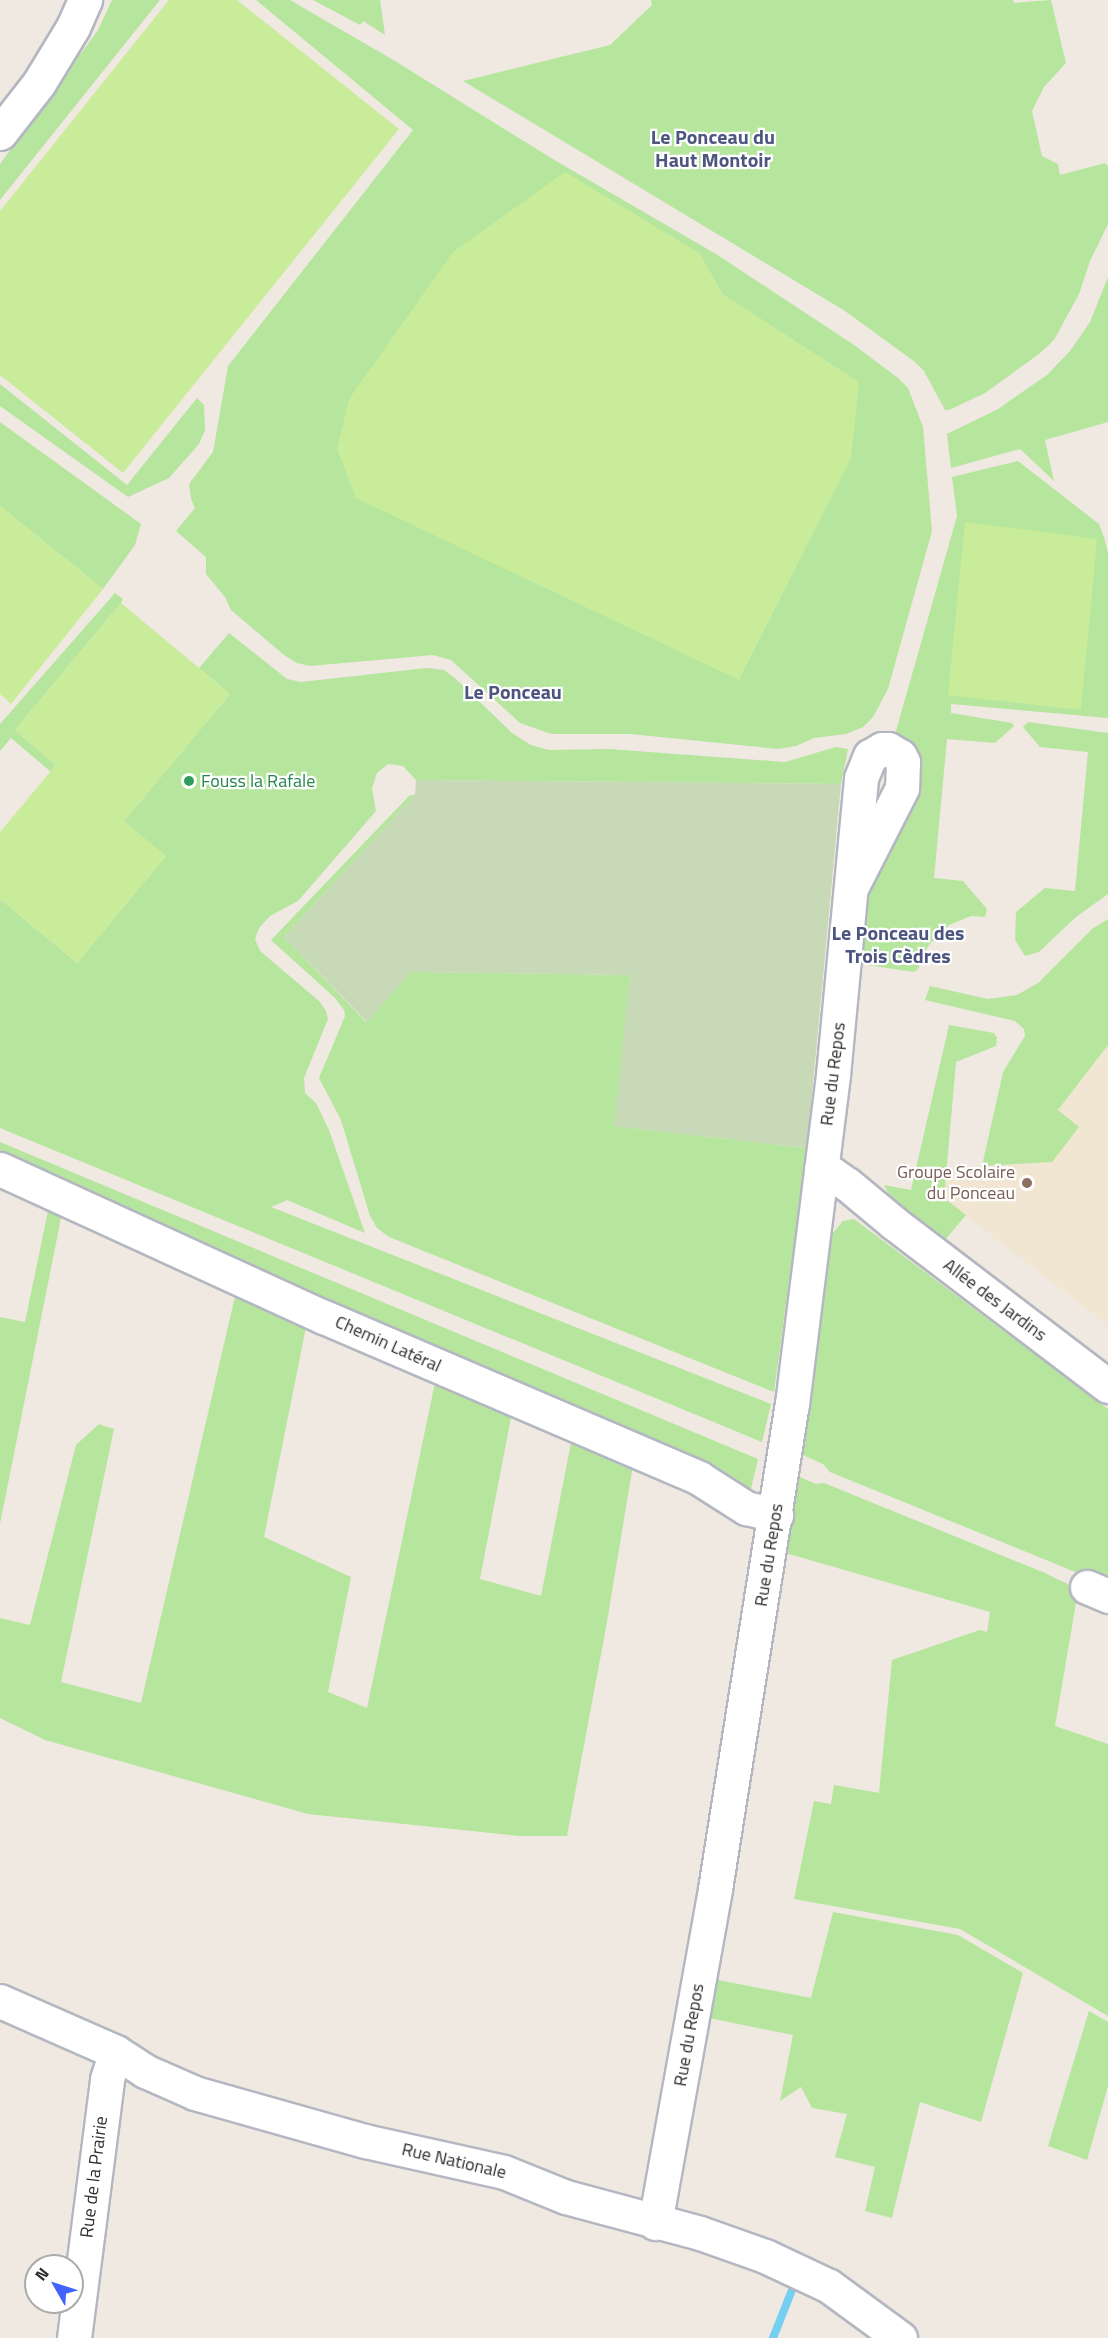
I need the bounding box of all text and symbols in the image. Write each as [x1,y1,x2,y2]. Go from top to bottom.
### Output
district label: Le Ponceau du Haut Montoir [651,124,775,171]
district label: Le Ponceau [464,679,562,703]
place label: Fouss la Rafale [201,770,315,792]
marker: Fouss la Rafale [182,774,196,788]
district label: Le Ponceau des Trois Cèdres [832,921,964,968]
street label: Rue du Repos [816,1021,850,1127]
place label: Groupe Scolaire du Ponceau [897,1162,1015,1204]
marker: Groupe Scolaire du Ponceau [1020,1176,1034,1190]
street label: Allée des Jardins [939,1254,1051,1346]
street label: Chemin Latéral [332,1311,444,1377]
street label: Rue du Repos [750,1502,788,1608]
street label: Rue du Repos [669,1982,709,2088]
street label: Rue de la Prairie [76,2115,112,2239]
street label: Rue Nationale [400,2138,508,2184]
north arrow [24,2254,84,2314]
text: N [29,2262,54,2286]

